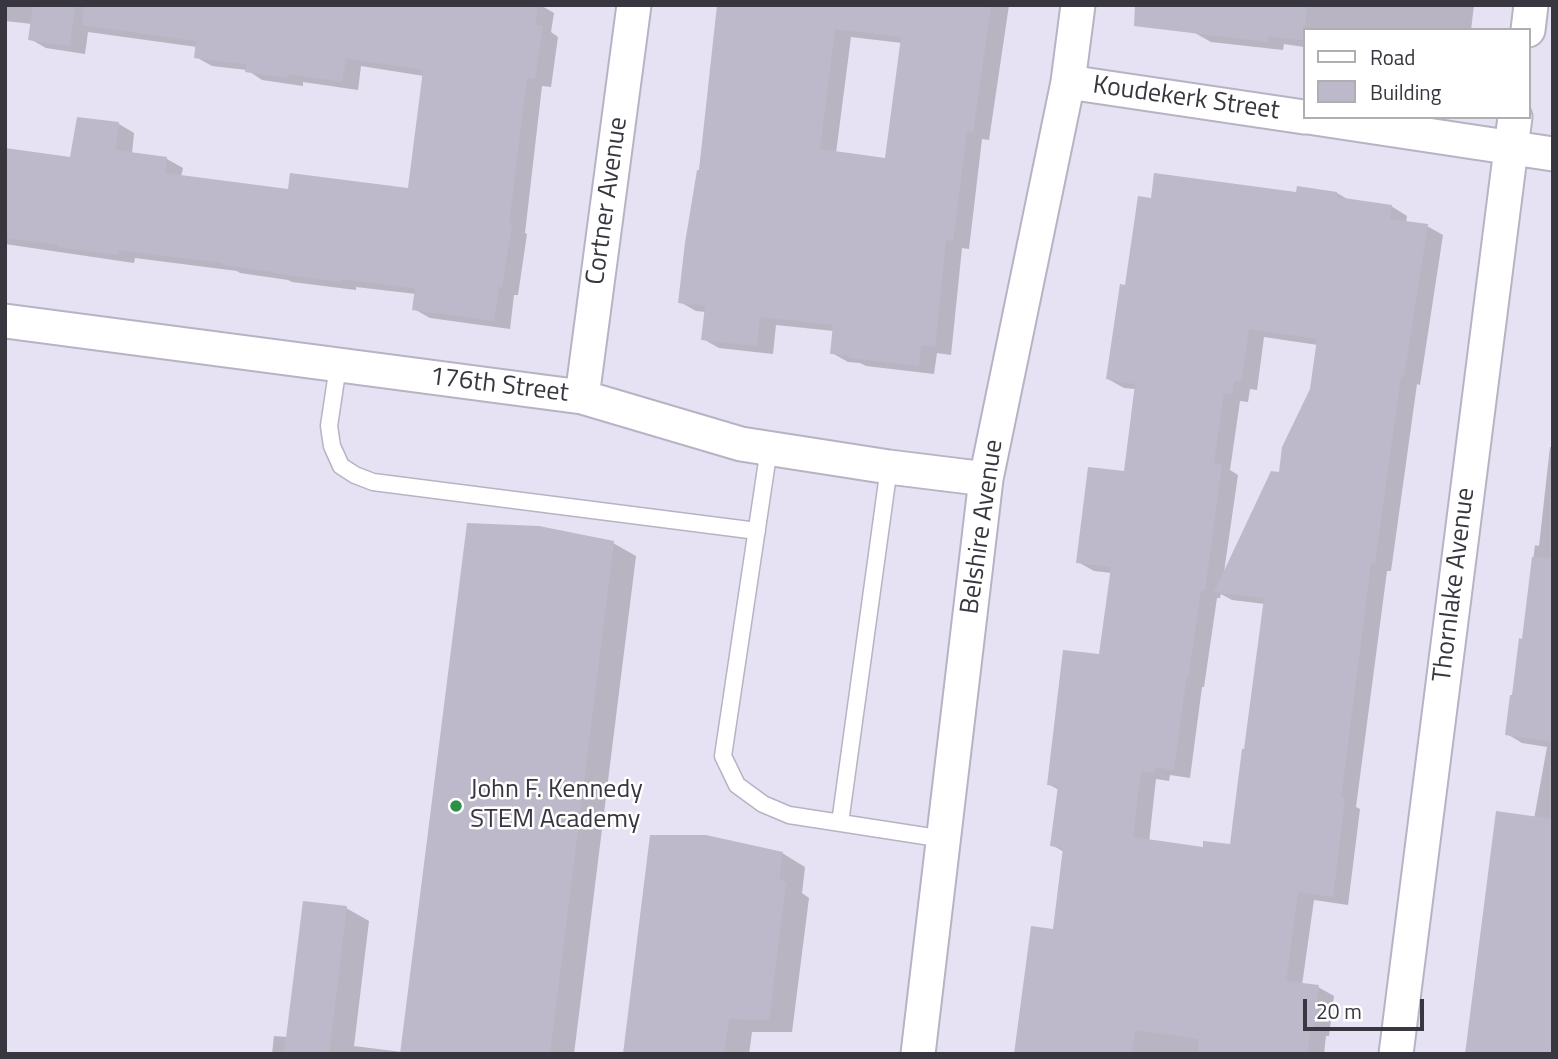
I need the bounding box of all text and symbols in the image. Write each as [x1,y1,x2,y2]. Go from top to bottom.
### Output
legend [1302,28,1530,119]
text: Road [1370,41,1415,73]
street label: Koudekerk Street [1091,70,1281,128]
text: Building [1370,76,1441,108]
street label: Cortner Avenue [581,115,635,287]
street label: 176th Street [428,362,570,410]
street label: Belshire Avenue [955,438,1011,616]
street label: Thornlake Avenue [1428,486,1482,684]
place label: John F. Kennedy STEM Academy [470,775,643,836]
marker: John F. Kennedy STEM Academy [448,798,464,814]
scale bar [1306,986,1427,1030]
text: 20 m [1316,995,1362,1027]

